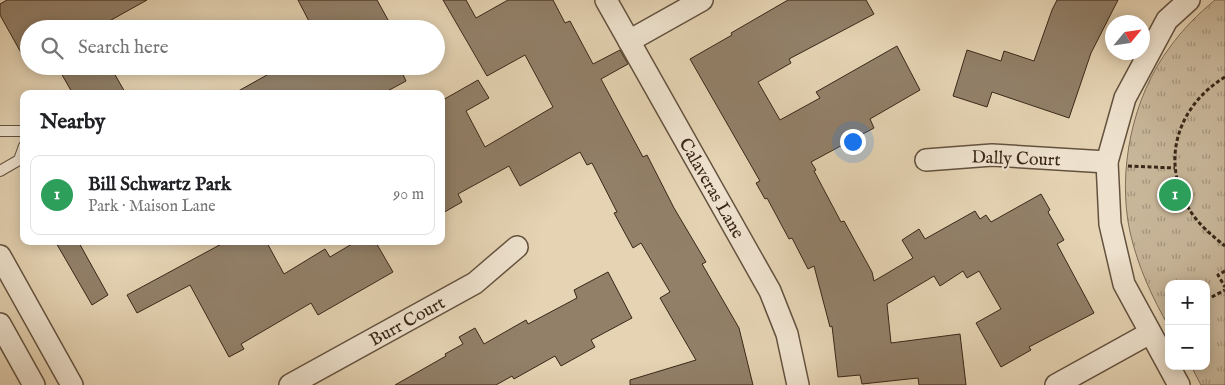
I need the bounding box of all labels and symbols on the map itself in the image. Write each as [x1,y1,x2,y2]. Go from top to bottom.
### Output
north arrow [1105,15,1150,60]
your location [840,129,866,155]
street label: Calaveras Lane [673,134,749,243]
street label: Dally Court [971,146,1061,173]
pin: 1 [1159,176,1191,214]
street label: Burr Court [366,292,450,352]

